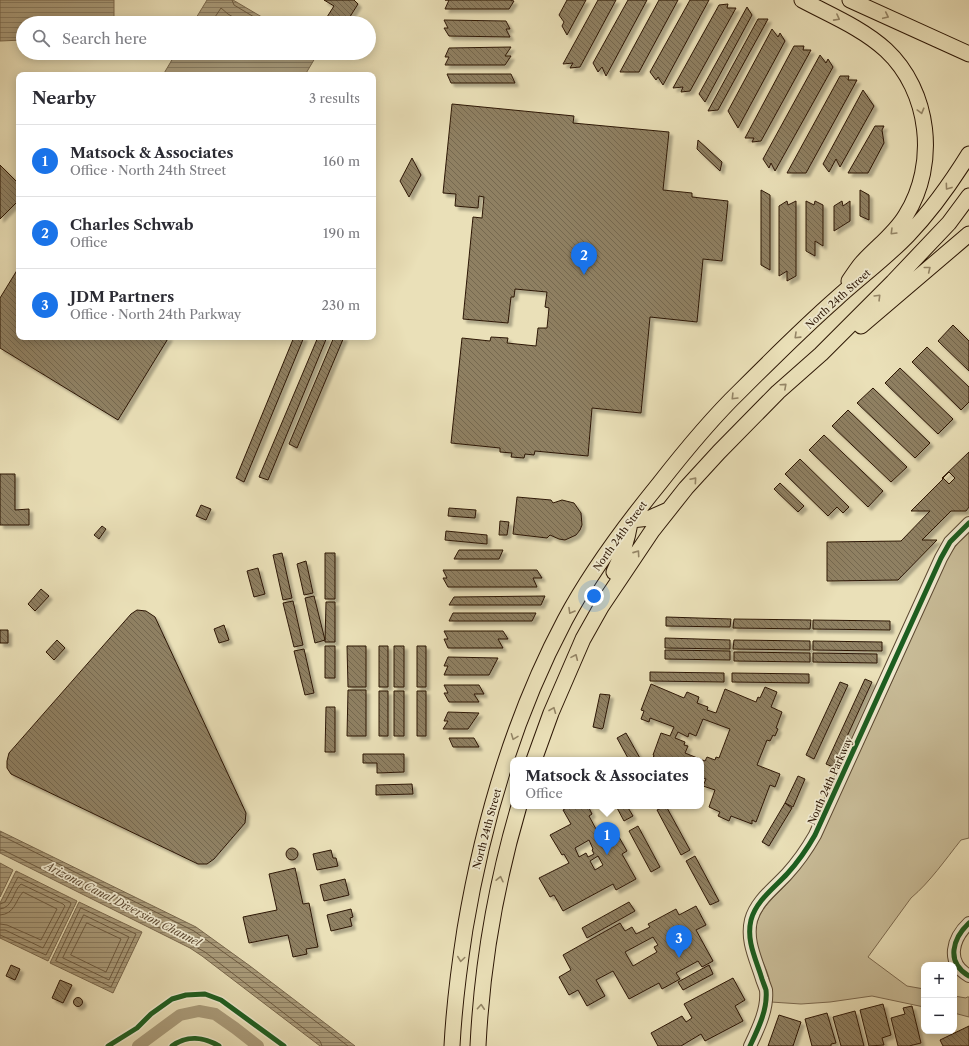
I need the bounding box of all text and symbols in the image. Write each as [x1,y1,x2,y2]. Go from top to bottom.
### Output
one-way arrow [881,11,889,19]
one-way arrow [832,14,840,21]
search box [16,16,376,60]
icon: search [30,27,52,49]
text: Search here [62,29,147,48]
text: Nearby [32,88,96,108]
text: 3 results [309,90,360,106]
one-way arrow [916,107,925,114]
text: Matsock & Associates [70,143,233,162]
text: 1 [42,153,48,169]
text: 160 m [323,153,360,169]
text: Office · North 24th Street [70,162,226,178]
one-way arrow [946,182,953,189]
text: Charles Schwab [70,215,194,234]
text: 2 [41,225,49,241]
text: 190 m [323,225,360,241]
one-way arrow [890,227,898,235]
text: Office [70,234,107,250]
pin: 2 [571,242,597,275]
street label: North 24th Street [803,266,874,332]
one-way arrow [923,267,930,274]
text: JDM Partners [70,287,174,306]
one-way arrow [873,294,881,302]
text: 3 [41,297,49,313]
text: 230 m [322,297,360,313]
text: Office · North 24th Parkway [70,306,241,322]
one-way arrow [794,331,802,339]
one-way arrow [779,384,787,391]
one-way arrow [731,392,739,400]
one-way arrow [689,477,696,485]
street label: North 24th Street [590,498,650,573]
one-way arrow [632,550,640,557]
your location [584,586,604,606]
one-way arrow [568,606,575,614]
one-way arrow [570,654,578,662]
one-way arrow [548,707,556,714]
one-way arrow [511,734,519,741]
street label: North 24th Parkway [805,735,855,827]
popup [510,757,704,809]
text: Matsock & Associates [525,766,689,785]
text: Office [525,785,563,801]
street label: North 24th Street [470,787,504,871]
pin: 1 [594,822,620,855]
water label: Arizona Canal Diversion Channel [41,858,205,950]
one-way arrow [496,875,504,882]
pin: 3 [666,925,692,958]
one-way arrow [457,956,466,962]
map controls [921,962,957,1034]
button: + [921,962,957,998]
button: − [921,998,957,1034]
one-way arrow [476,1004,485,1010]

